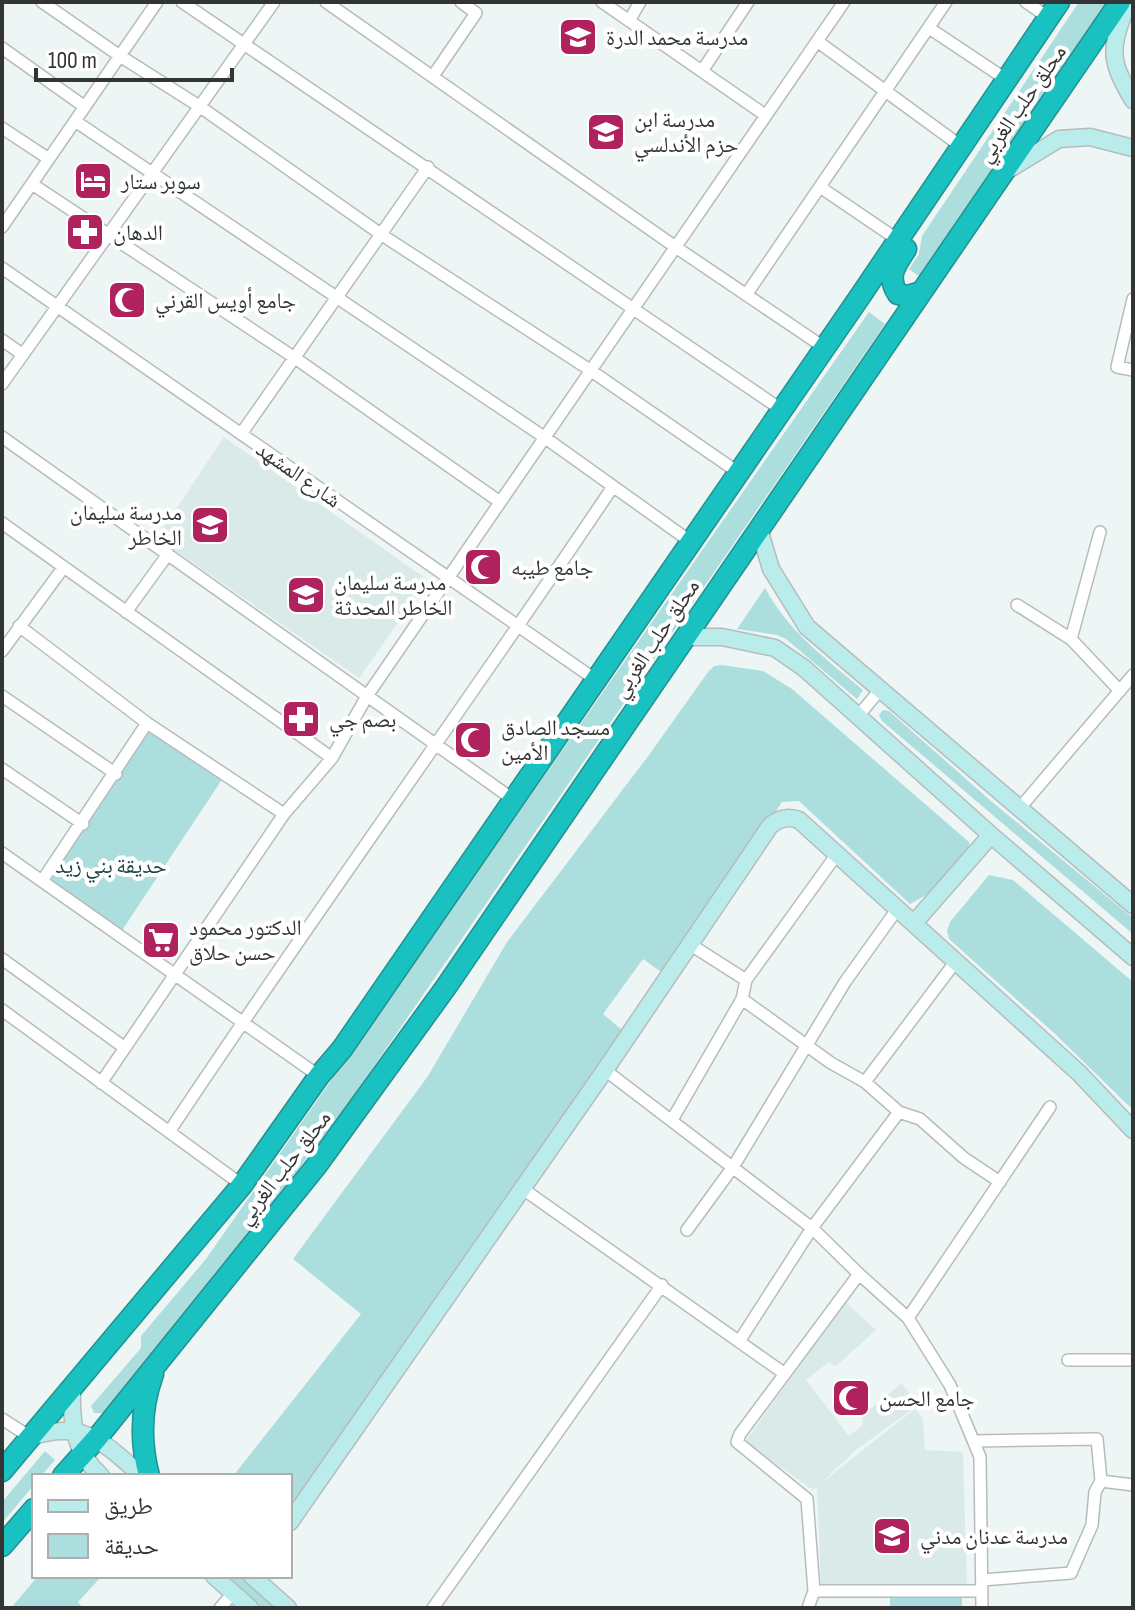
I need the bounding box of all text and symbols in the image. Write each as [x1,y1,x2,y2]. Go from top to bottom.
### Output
school or university icon: مدرسة محمد الدرة [557,16,599,58]
place label: مدرسة محمد الدرة [606,25,748,52]
scale bar [36,32,232,82]
street label: محلق حلب الغربي [972,40,1075,169]
text: 100 m [48,46,97,75]
place label: مدرسة ابن حزم الأندلسي [634,107,739,162]
school or university icon: مدرسة ابن حزم الأندلسي [585,111,627,153]
hotel icon: سوبر ستار [72,160,114,202]
place label: سوبر ستار [120,169,201,196]
pharmacy icon: الدهان [64,211,106,253]
place label: الدهان [113,220,163,247]
mosque icon: جامع أويس القرني [106,279,148,321]
place label: جامع أويس القرني [155,287,296,318]
street label: شارع المشهد [250,436,346,514]
place label: مدرسة سليمان الخاطر [70,500,182,552]
school or university icon: مدرسة سليمان الخاطر [189,504,231,546]
mosque icon: جامع طيبه [462,546,504,588]
place label: جامع طيبه [511,555,593,582]
place label: مدرسة سليمان الخاطر المحدثة [334,570,453,622]
school or university icon: مدرسة سليمان الخاطر المحدثة [285,574,327,616]
street label: محلق حلب الغربي [607,574,708,705]
pharmacy icon: بصم جي [280,698,322,740]
place label: بصم جي [329,707,396,737]
place label: مسجد الصادق الأمين [501,715,610,767]
mosque icon: مسجد الصادق الأمين [452,719,494,761]
park label: حديقة بني زيد [55,853,167,883]
place label: الدكتور محمود حسن حلاق [189,915,302,967]
supermarket icon: الدكتور محمود حسن حلاق [140,919,182,961]
street label: محلق حلب الغربي [231,1105,339,1232]
mosque icon: جامع الحسن [830,1377,872,1419]
place label: جامع الحسن [879,1386,975,1413]
legend [32,1474,292,1578]
text: طريق [104,1492,153,1521]
school or university icon: مدرسة عدنان مدني [871,1515,913,1557]
place label: مدرسة عدنان مدني [920,1524,1068,1554]
text: حديقة [104,1532,159,1561]

